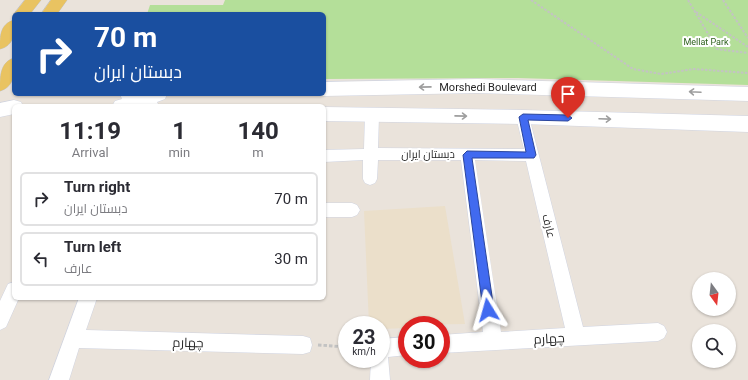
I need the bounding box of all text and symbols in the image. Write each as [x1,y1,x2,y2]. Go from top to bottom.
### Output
text: 70 m [94,21,157,54]
icon: right [28,28,80,80]
park label: Mellat Park [683,37,729,47]
text: دبستان ایران [94,61,182,82]
pin [551,77,585,118]
street label: Morshedi Boulevard [439,81,537,94]
one-way arrow [419,83,432,91]
icon: arrive [557,83,579,105]
one-way arrow [689,88,702,96]
one-way arrow [454,112,467,120]
one-way arrow [598,116,611,123]
text: 11:19 [59,117,121,145]
text: 1 [172,117,186,145]
text: 140 [237,117,279,145]
text: Arrival [72,145,109,160]
text: min [168,145,190,160]
text: m [252,145,264,160]
street label: دبستان ایران [401,148,455,161]
text: Turn right [64,178,130,196]
icon: right [30,188,52,210]
text: 70 m [274,190,308,208]
text: دبستان ایران [64,201,128,216]
street label: عارف [539,213,558,239]
text: Turn left [64,238,121,256]
icon: left [30,248,52,270]
text: 30 m [274,250,308,268]
text: عارف [64,261,92,276]
north arrow [692,272,736,316]
map controls [692,272,736,368]
position arrow [467,289,509,331]
speed limit sign: 30 [398,316,450,368]
button: search [692,324,736,368]
text: 23 [353,325,375,349]
street label: چهارم [533,330,565,349]
street label: چهارم [172,335,204,352]
text: km/h [352,346,376,357]

